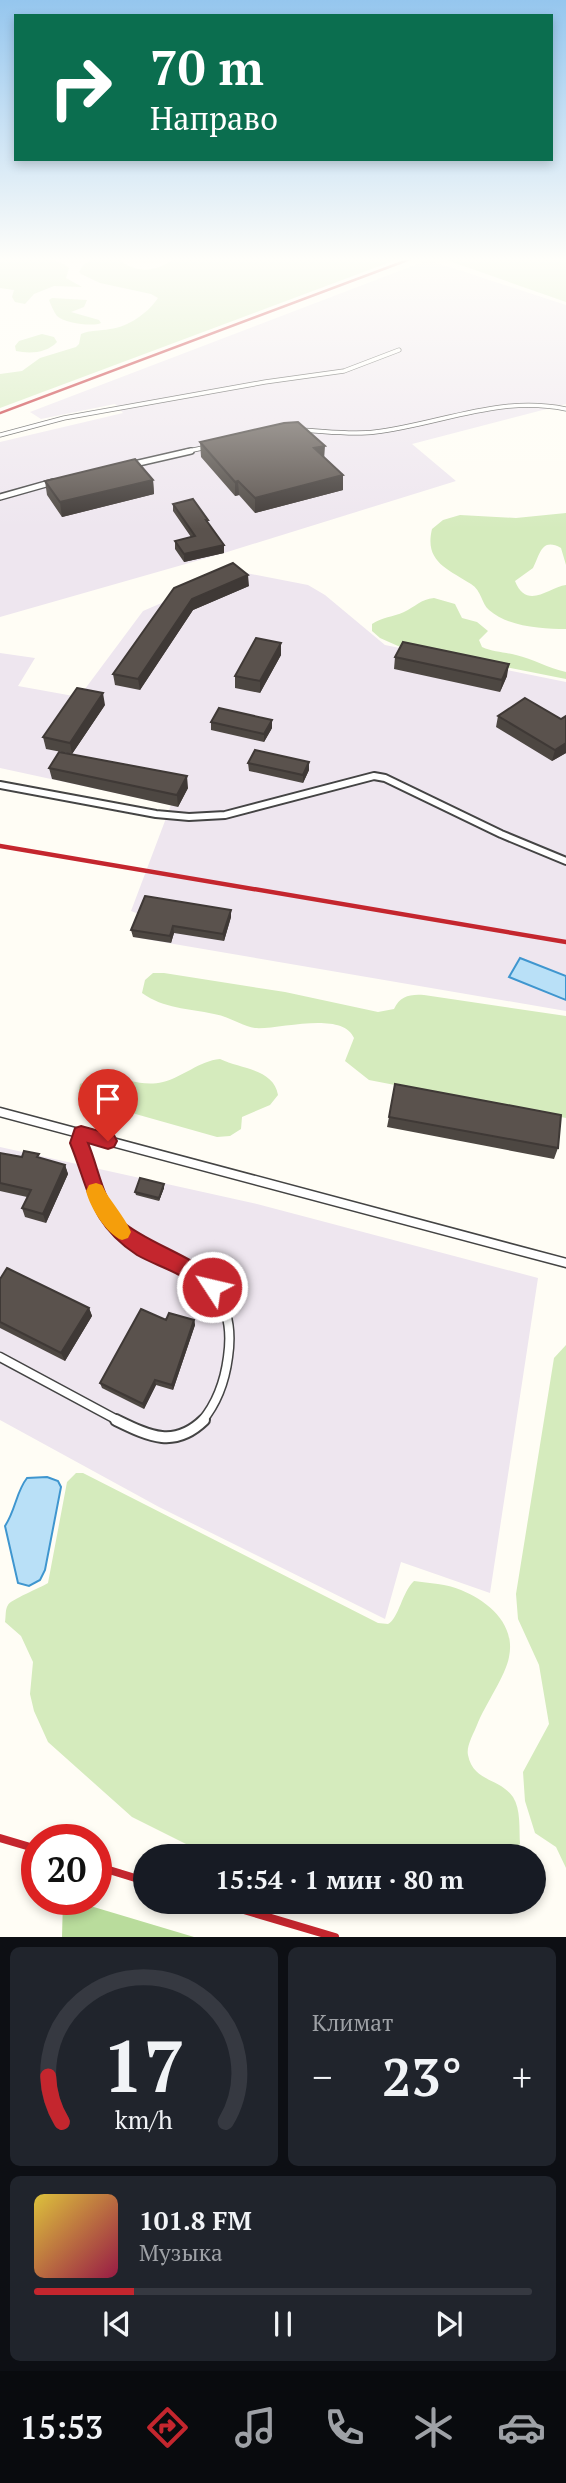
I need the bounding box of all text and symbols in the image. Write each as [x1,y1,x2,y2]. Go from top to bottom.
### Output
text: 70 m [150,34,264,99]
icon: right [35,42,126,133]
text: Направо [150,97,278,139]
pin [78,1069,138,1141]
icon: arrive [89,1080,127,1118]
position arrow [175,1250,249,1324]
speed limit sign: 20 [21,1824,112,1915]
text: 15:54 · 1 мин · 80 m [215,1862,464,1896]
text: Климат [312,2007,393,2038]
text: 17 [103,2017,185,2114]
text: 23° [382,2042,462,2111]
text: − [312,2052,332,2102]
text: + [512,2052,532,2102]
text: km/h [115,2103,173,2136]
text: 101.8 FM [139,2203,252,2237]
text: Музыка [139,2237,223,2268]
icon: previous [98,2305,136,2343]
icon: pause [264,2305,302,2343]
icon: next [430,2305,468,2343]
icon: directions [143,2403,192,2452]
icon: music [231,2403,280,2452]
icon: phone [320,2403,369,2452]
icon: climate [409,2403,458,2452]
icon: car [497,2403,546,2452]
text: 15:53 [20,2406,103,2448]

